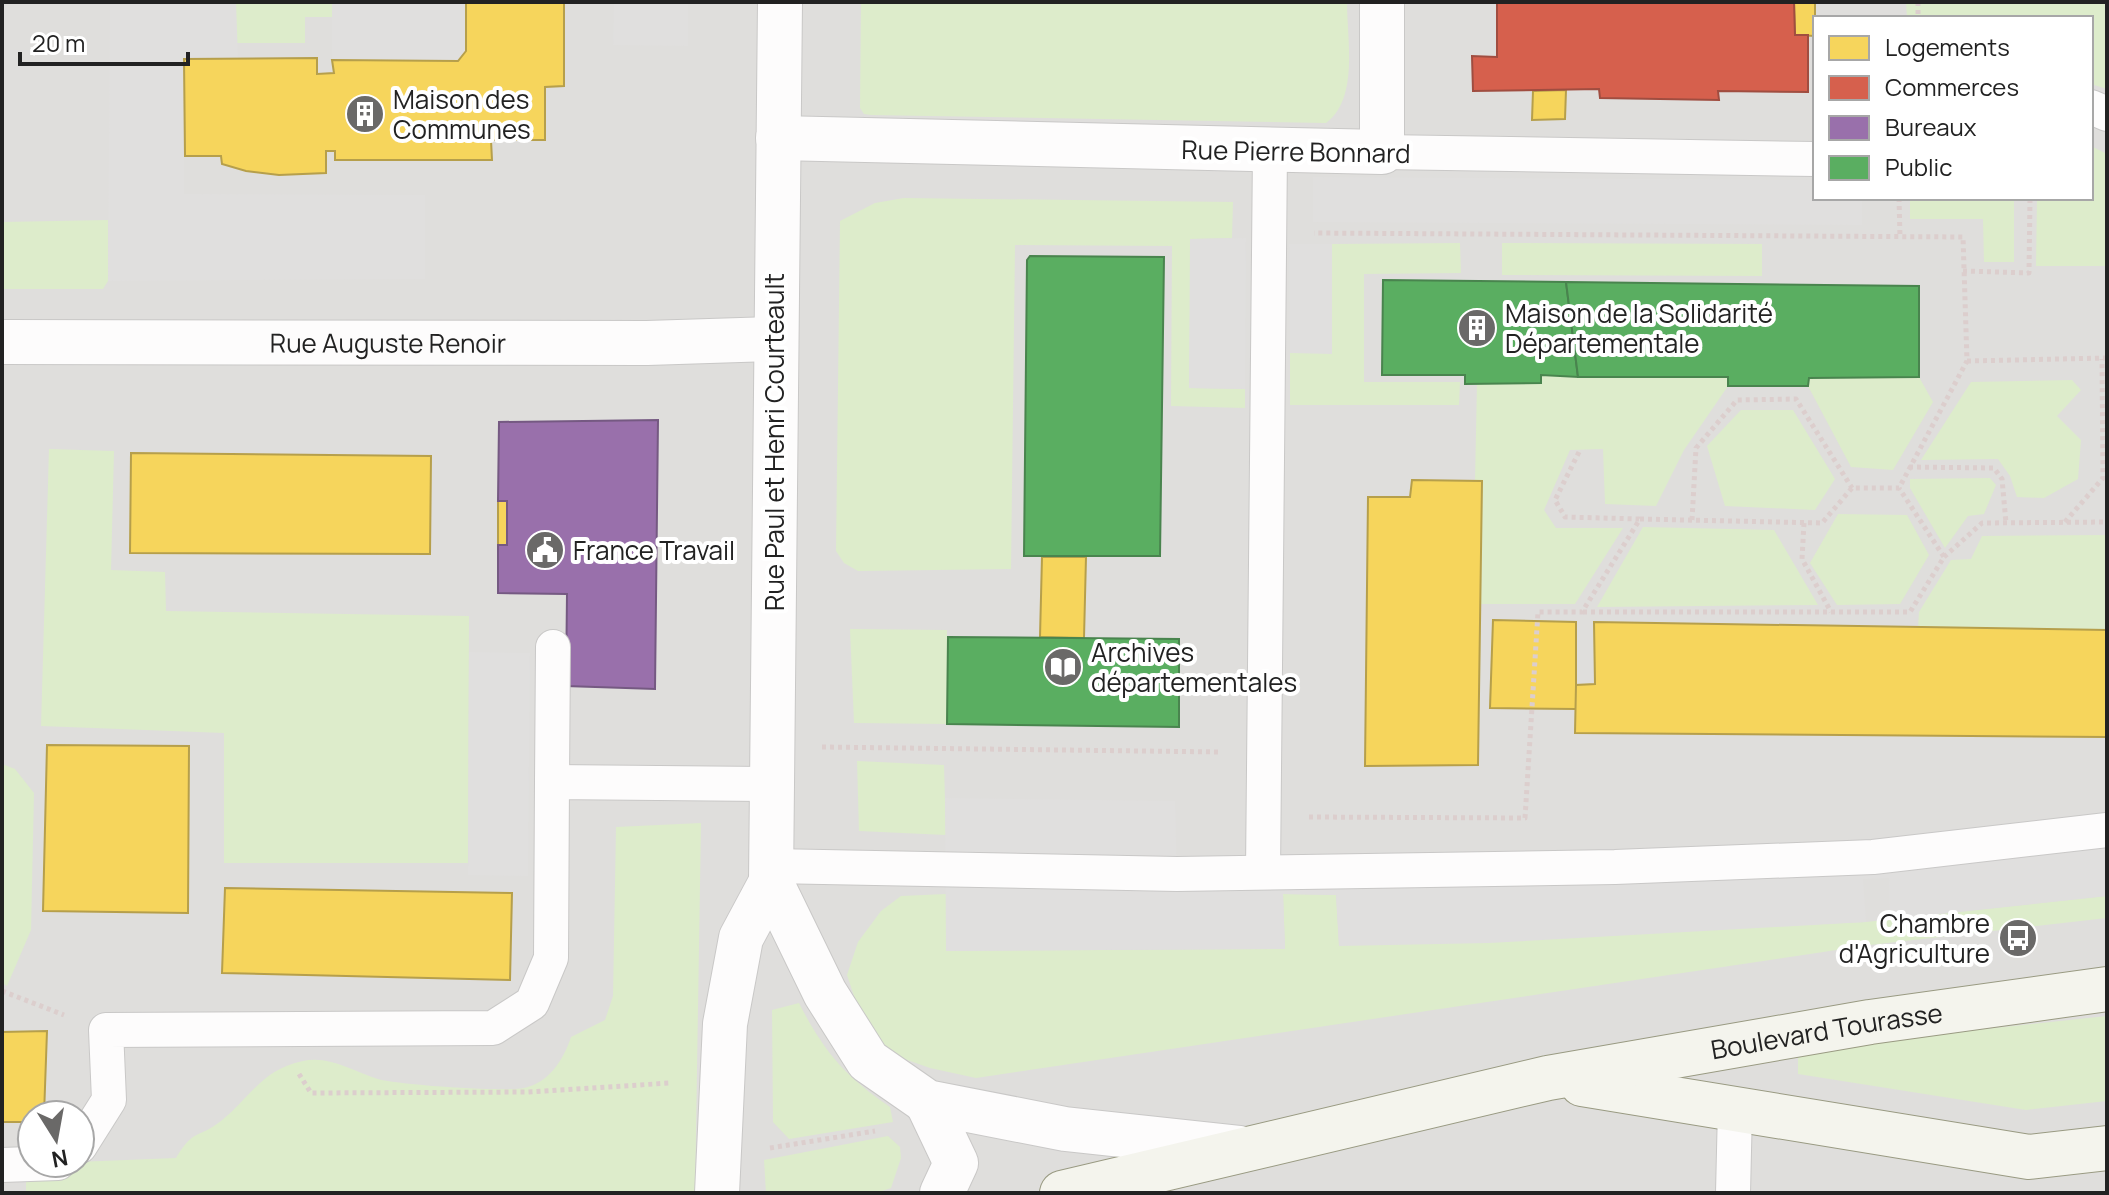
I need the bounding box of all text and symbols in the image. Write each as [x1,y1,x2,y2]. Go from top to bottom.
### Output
scale bar [20,16,188,66]
legend [1813,16,2093,200]
text: 20 m [32,26,85,59]
text: Logements [1885,30,2010,63]
text: Commerces [1885,70,2019,103]
place label: Maison des Communes [393,81,531,147]
building icon: Maison des Communes [344,93,386,135]
text: Bureaux [1885,110,1977,143]
street label: Rue Pierre Bonnard [1181,131,1411,171]
text: Public [1885,150,1952,183]
street label: Rue Paul et Henri Courteault [756,273,792,611]
place label: Maison de la Solidarité Départementale [1505,295,1773,361]
building icon: Maison de la Solidarité Départementale [1456,307,1498,349]
street label: Rue Auguste Renoir [270,324,506,361]
public building icon: France Travail [524,529,566,571]
place label: France Travail [573,532,735,568]
place label: Archives départementales [1091,634,1297,700]
library icon: Archives départementales [1042,646,1084,688]
place label: Chambre d'Agriculture [1839,905,1990,971]
bus stop icon: Chambre d'Agriculture [1997,917,2039,959]
street label: Boulevard Tourasse [1708,994,1945,1067]
north arrow [16,1099,96,1179]
text: N [49,1142,70,1175]

